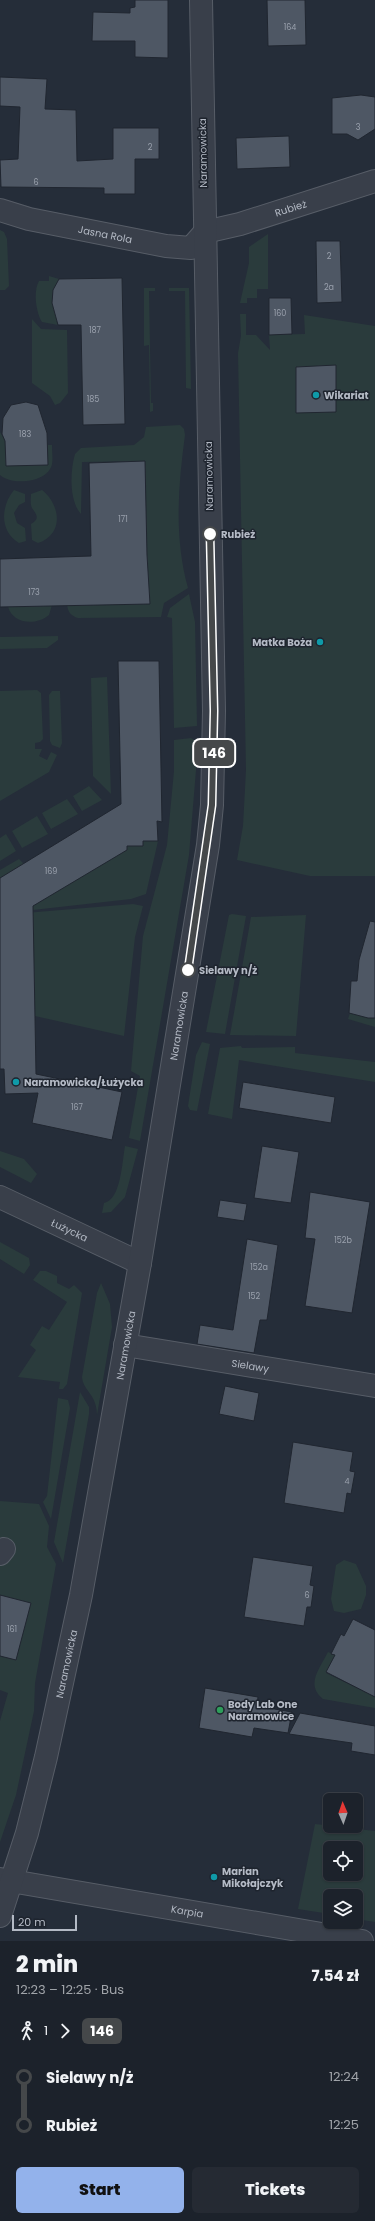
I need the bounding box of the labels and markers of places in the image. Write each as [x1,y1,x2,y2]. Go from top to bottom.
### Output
place label: Wikariat [324,388,369,403]
marker: Wikariat [311,390,321,400]
marker: Rubież [202,526,218,542]
place label: Rubież [221,527,255,542]
place label: Matka Boża [252,635,312,650]
marker: Matka Boża [315,637,325,647]
marker: Sielawy n/ż [180,962,196,978]
place label: Sielawy n/ż [199,963,257,978]
place label: Naramowicka/Łużycka [24,1075,144,1090]
marker: Naramowicka/Łużycka [11,1077,21,1087]
place label: Body Lab One Naramowice [228,1697,297,1724]
marker: Body Lab One Naramowice [215,1705,225,1715]
place label: Marian Mikołajczyk [222,1864,284,1891]
marker: Marian Mikołajczyk [209,1872,219,1882]

